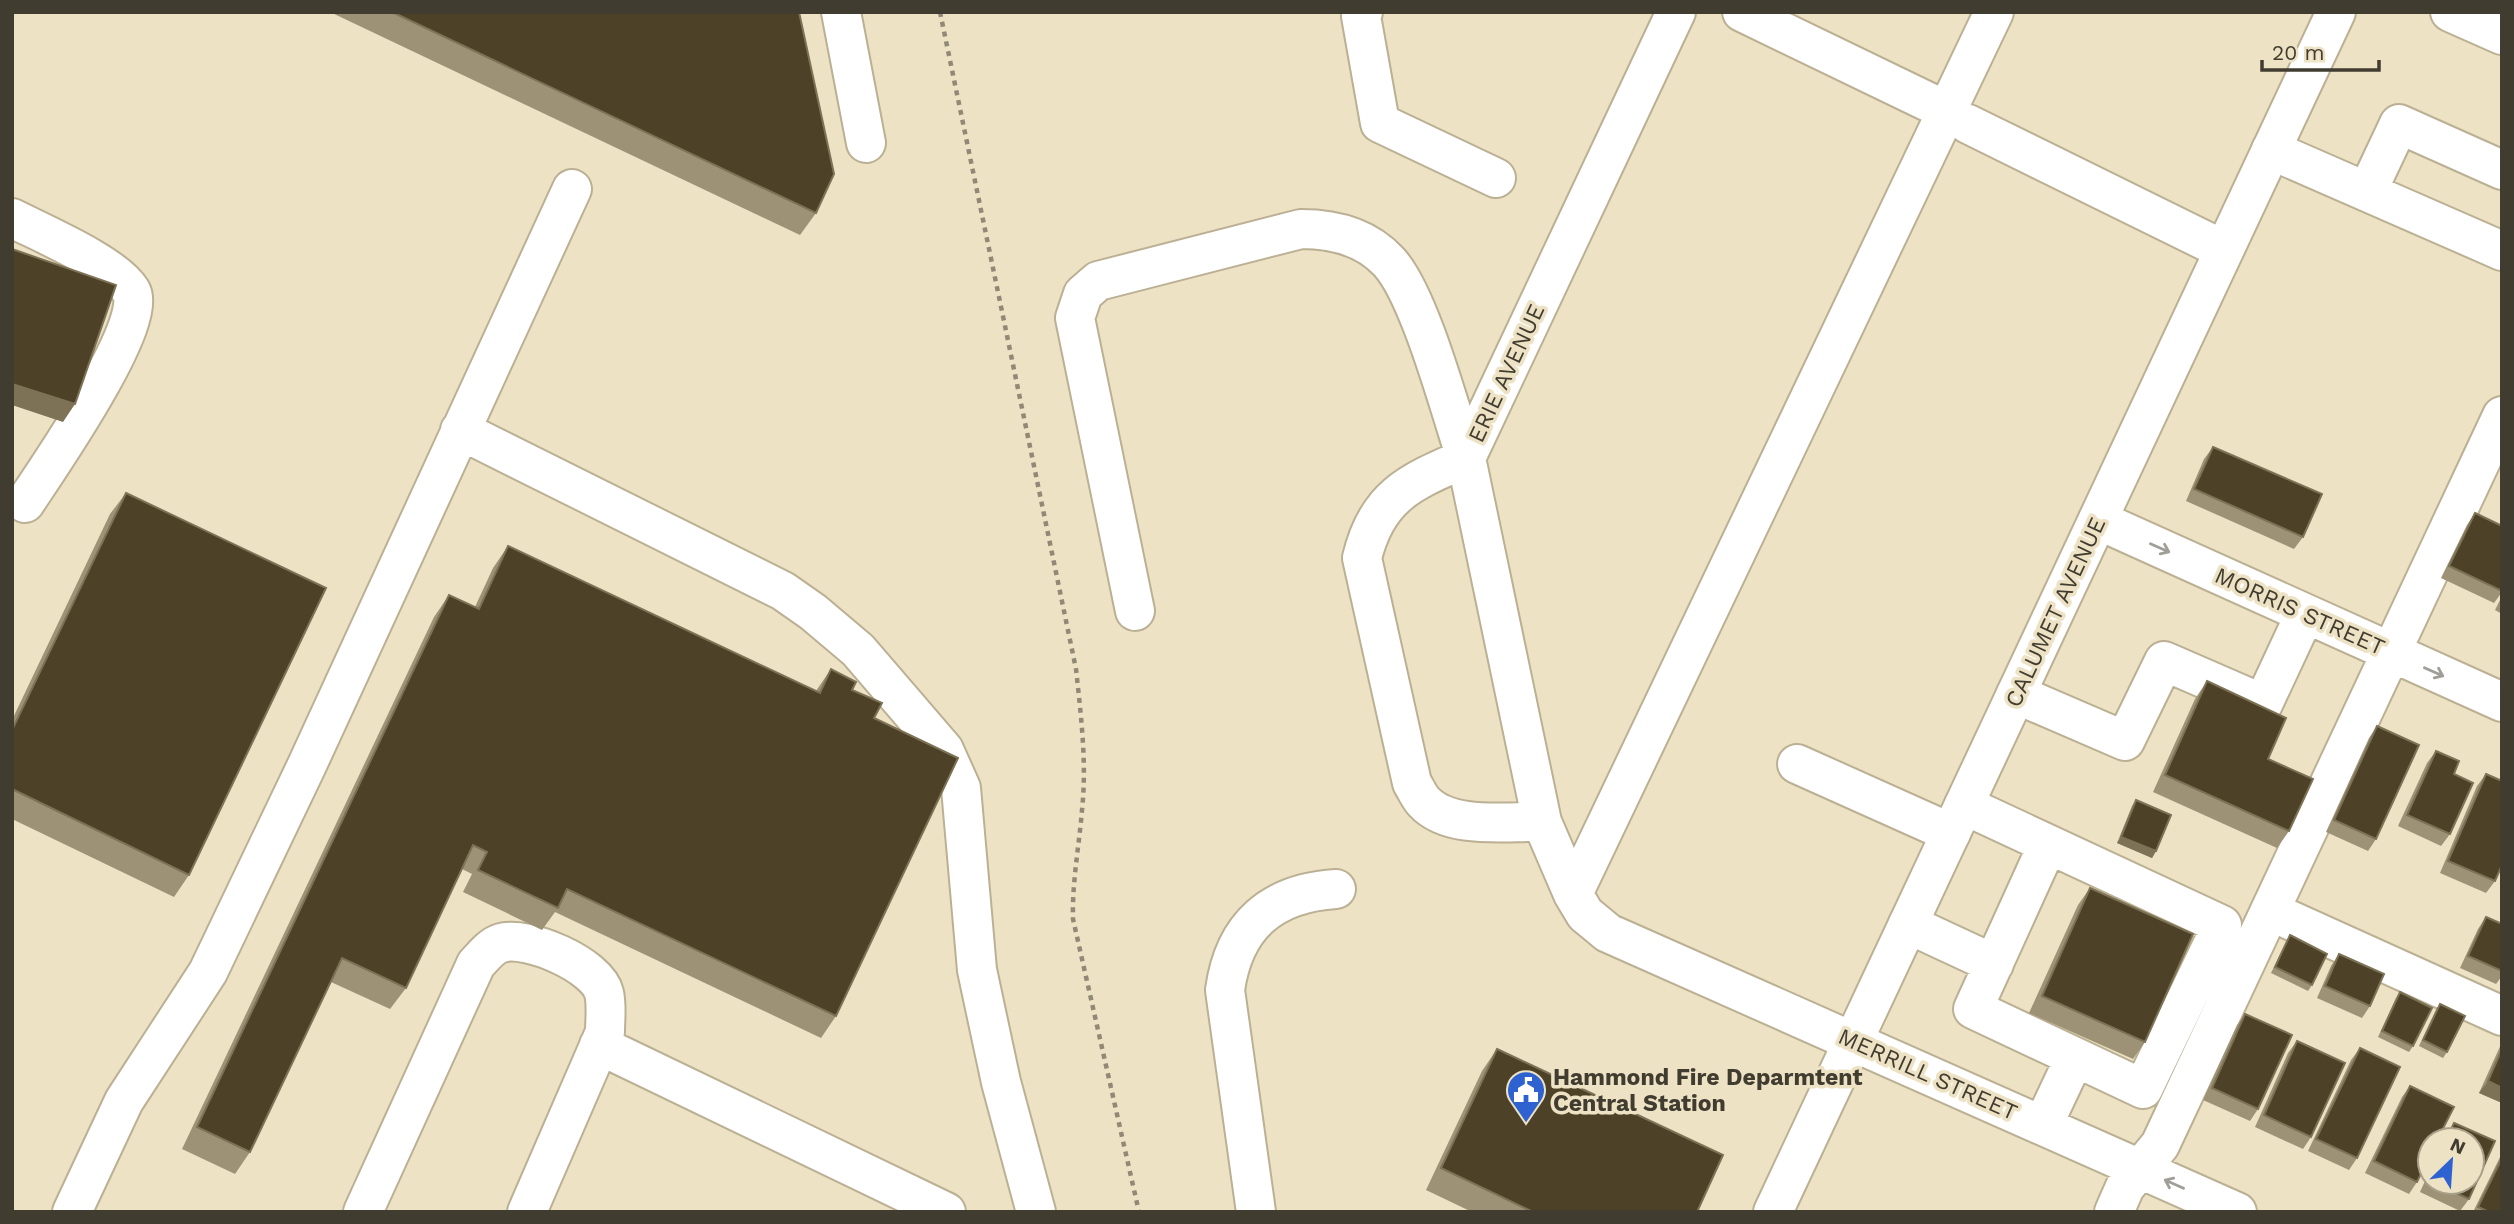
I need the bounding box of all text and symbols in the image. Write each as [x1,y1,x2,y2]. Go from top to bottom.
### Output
scale bar [2262,28,2379,72]
text: 20 m [2272,40,2324,65]
street label: ERIE AVENUE [1463,300,1550,447]
street label: CALUMET AVENUE [2000,513,2111,711]
one-way arrow [2149,542,2170,555]
street label: MORRIS STREET [2211,562,2389,661]
one-way arrow [2423,666,2444,679]
street label: MERRILL STREET [1834,1023,2022,1126]
place label: Hammond Fire Deparmtent Central Station [1553,1064,1863,1117]
public building icon: Hammond Fire Deparmtent Central Station [1505,1069,1547,1124]
north arrow [2416,1126,2486,1196]
text: N [2447,1133,2469,1159]
one-way arrow [2164,1177,2186,1190]

